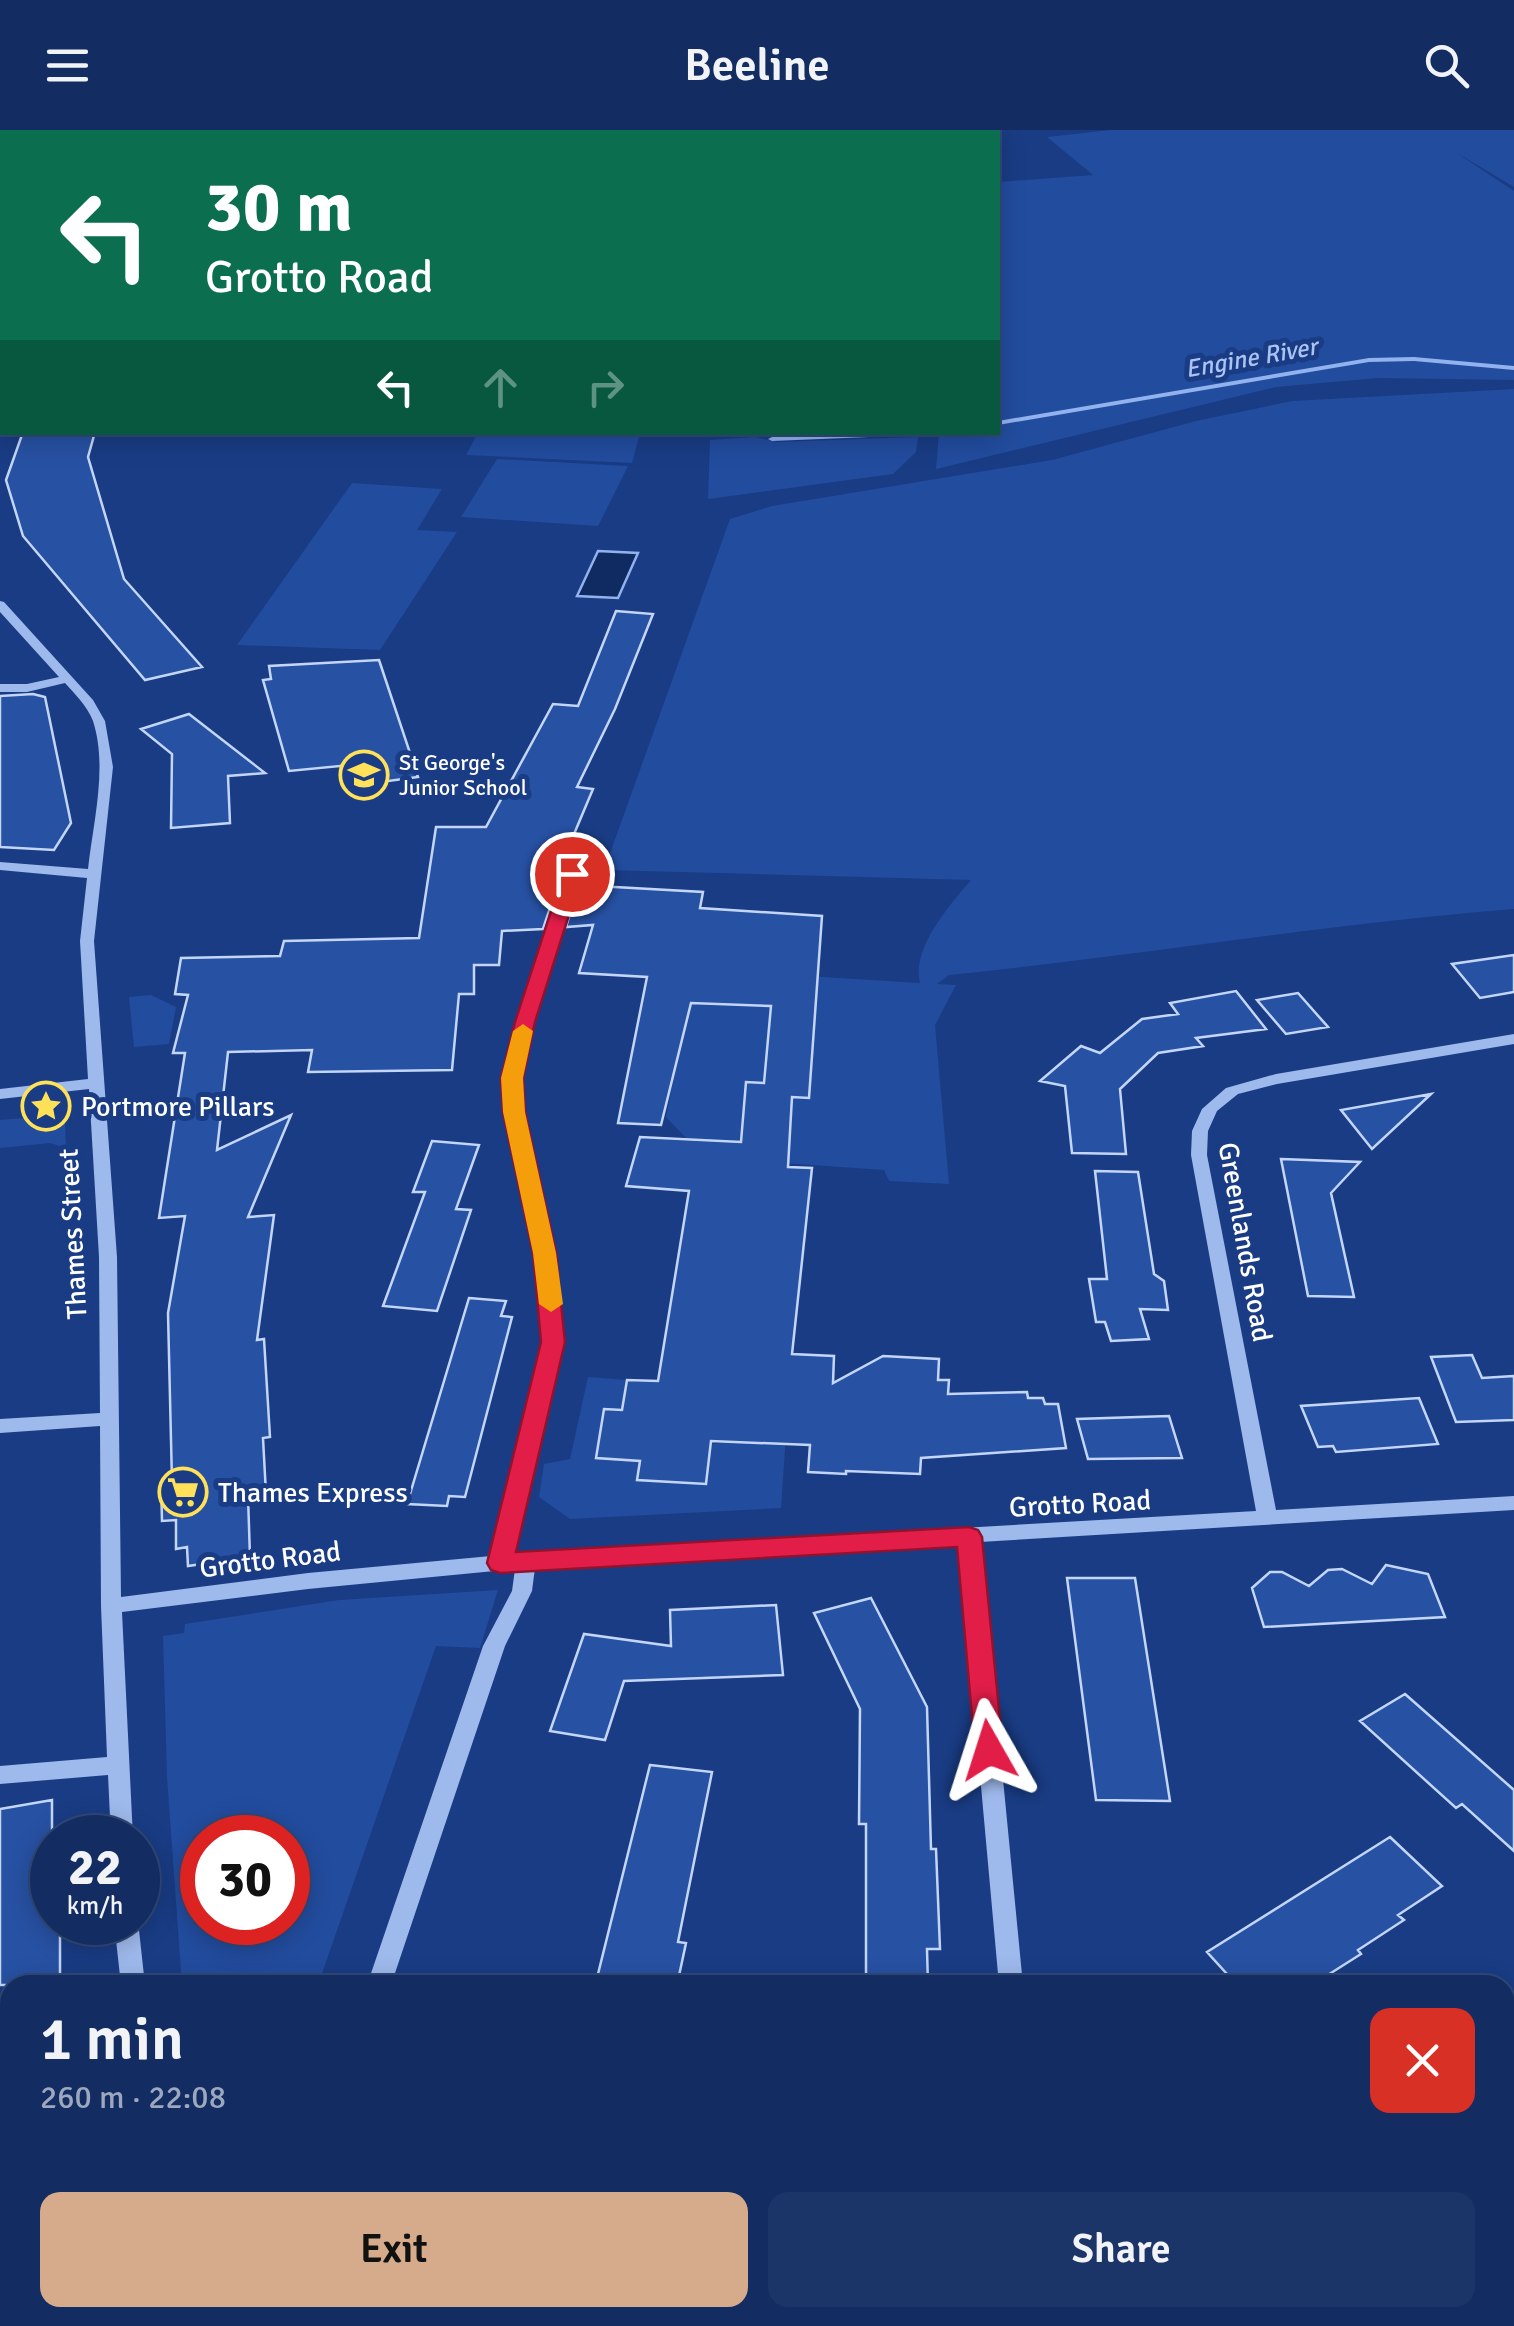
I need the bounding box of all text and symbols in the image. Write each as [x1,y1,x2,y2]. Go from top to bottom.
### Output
icon: menu [40,38,95,93]
text: Beeline [684,38,830,93]
icon: search [1419,38,1474,93]
text: 30 m [205,164,353,250]
icon: left [40,170,170,300]
text: Grotto Road [205,250,433,305]
water label: Engine River [1183,330,1323,384]
icon: left [368,360,423,415]
icon: ahead [473,360,528,415]
icon: right [578,360,633,415]
school or university icon: St George's Junior School [338,749,390,801]
place label: St George's Junior School [399,749,527,801]
pin [530,832,615,917]
icon: arrive [545,847,600,902]
place icon: Portmore Pillars [20,1080,72,1132]
place label: Portmore Pillars [81,1090,275,1124]
street label: Greenlands Road [1211,1140,1279,1345]
street label: Thames Street [52,1148,94,1320]
supermarket icon: Thames Express [157,1466,209,1518]
place label: Thames Express [218,1476,408,1510]
street label: Grotto Road [1008,1483,1152,1525]
street label: Grotto Road [198,1534,343,1586]
position arrow [937,1698,1041,1802]
speed limit sign: 30 [180,1815,310,1945]
text: 22 [68,1837,122,1899]
text: km/h [67,1890,123,1921]
text: 1 min [40,2003,184,2077]
button: close [1370,2008,1475,2113]
text: 260 m · 22:08 [40,2078,226,2117]
button: Exit [40,2192,748,2307]
button: Share [768,2192,1475,2307]

